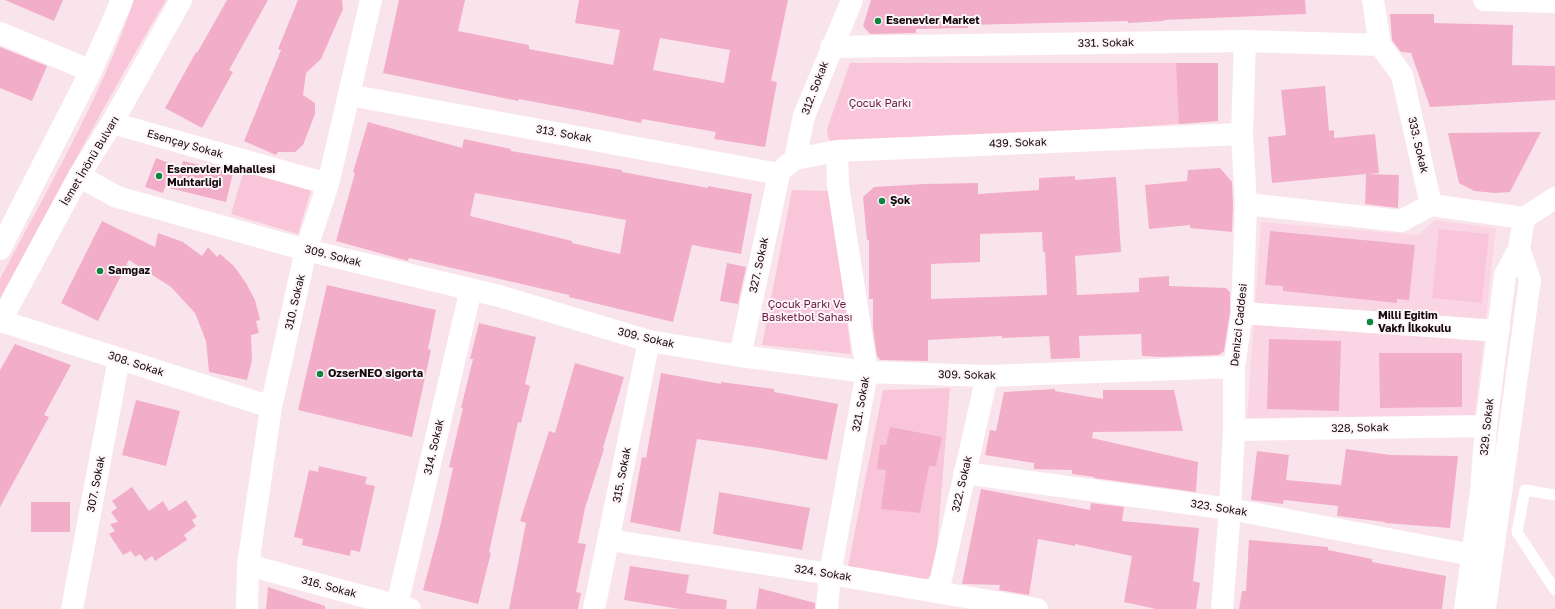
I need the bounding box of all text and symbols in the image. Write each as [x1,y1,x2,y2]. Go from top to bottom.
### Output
place label: Esenevler Market [886,14,980,28]
marker: Esenevler Market [873,16,883,26]
street label: 331. Sokak [1078,36,1134,50]
street label: 312. Sokak [799,59,831,117]
park label: Çocuk Parkı [849,97,911,111]
street label: İsmet İnönü Bulvarı [58,114,122,208]
street label: 333. Sokak [1405,115,1431,175]
street label: 313. Sokak [535,123,593,145]
street label: Esençay Sokak [145,127,225,161]
street label: 439. Sokak [989,135,1047,151]
place label: Esenevler Mahallesi Muhtarligi [167,163,275,189]
marker: Esenevler Mahallesi Muhtarligi [154,171,164,181]
place label: Şok [890,194,910,208]
marker: Şok [877,196,887,206]
street label: 327. Sokak [747,236,771,294]
street label: 309. Sokak [303,243,363,269]
place label: Samgaz [108,264,150,278]
marker: Samgaz [95,266,105,276]
street label: 310. Sokak [282,273,308,331]
street label: Denizci Caddesi [1228,283,1250,367]
park label: Çocuk Parkı Ve Basketbol Sahası [762,298,852,324]
place label: Milli Eğitim Vakfı İlkokulu [1378,309,1451,335]
marker: Milli Eğitim Vakfı İlkokulu [1365,317,1375,327]
street label: 309. Sokak [616,325,676,351]
street label: 308. Sokak [106,349,166,379]
place label: OzserNEO sigorta [328,367,423,381]
street label: 309. Sokak [938,368,996,382]
marker: OzserNEO sigorta [315,369,325,379]
street label: 321. Sokak [850,375,872,433]
street label: 329. Sokak [1477,398,1497,456]
street label: 314. Sokak [421,418,447,476]
street label: 328, Sokak [1331,421,1389,435]
street label: 315. Sokak [610,446,634,504]
street label: 307. Sokak [84,455,108,513]
street label: 322. Sokak [949,455,975,513]
street label: 323. Sokak [1190,497,1248,519]
street label: 324. Sokak [793,562,853,584]
street label: 316. Sokak [300,573,358,601]

